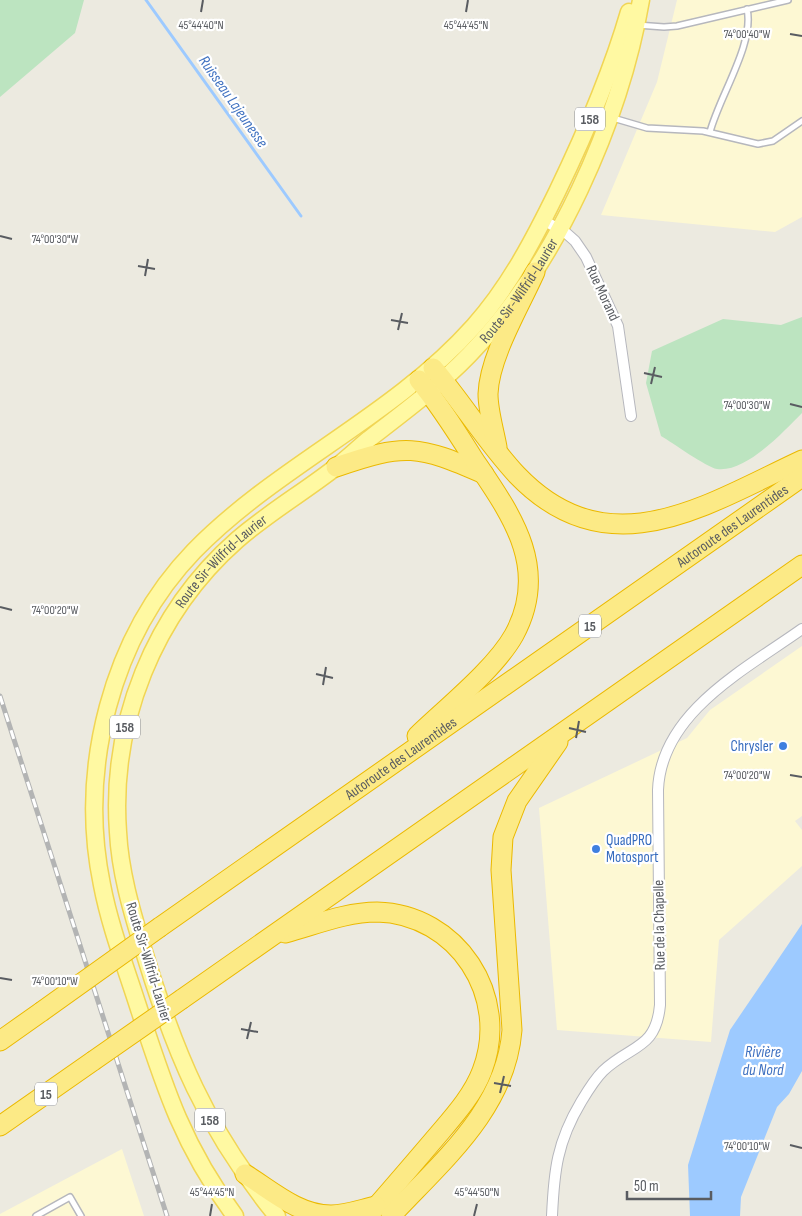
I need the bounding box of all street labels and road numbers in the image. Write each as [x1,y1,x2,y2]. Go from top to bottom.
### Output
road number: 158 [575,108,605,130]
street label: Route Sir-Wilfrid-Laurier [475,234,563,348]
street label: Rue Morand [581,262,624,324]
street label: Autoroute des Laurentides [672,480,792,573]
street label: Route Sir-Wilfrid-Laurier [171,510,272,612]
road number: 15 [579,614,601,638]
street label: Autoroute des Laurentides [341,713,461,805]
road number: 158 [110,716,140,739]
street label: Rue de la Chapelle [649,880,670,970]
street label: Route Sir-Wilfrid-Laurier [121,900,176,1025]
road number: 15 [35,1082,57,1106]
road number: 158 [195,1108,225,1132]

